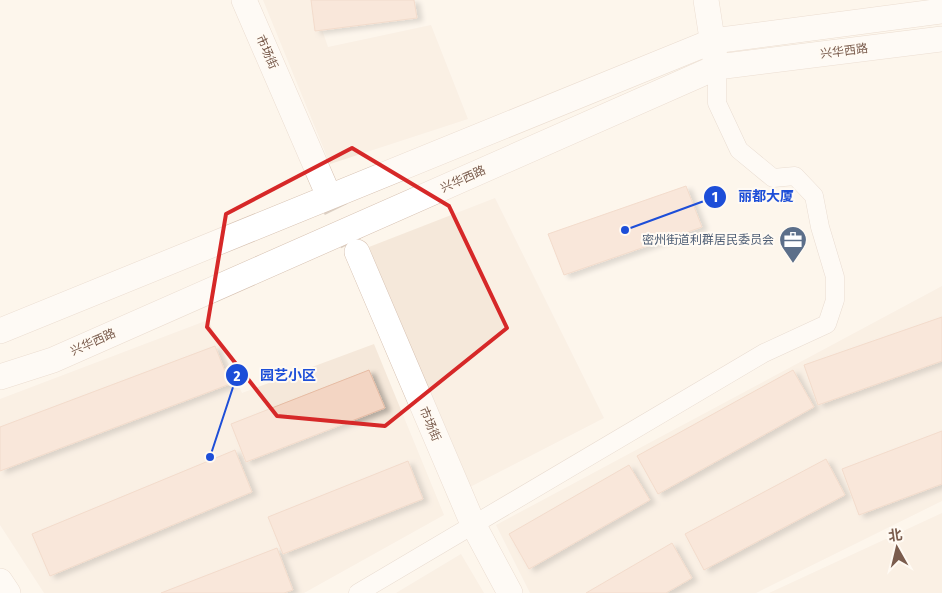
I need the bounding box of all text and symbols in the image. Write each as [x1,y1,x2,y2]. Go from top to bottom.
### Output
street label: 市场街 [253,33,281,71]
street label: 兴华西路 [819,41,869,61]
street label: 兴华西路 [438,163,488,195]
callout: 丽都大厦 [703,182,804,211]
text: 1 [712,188,718,206]
text: 丽都大厦 [738,188,794,205]
office icon: 密州街道利群居民委员会 [778,225,808,264]
place label: 密州街道利群居民委员会 [642,233,774,247]
street label: 兴华西路 [68,326,118,358]
callout: 园艺小区 [225,361,326,390]
text: 2 [233,367,241,385]
text: 园艺小区 [260,367,316,384]
street label: 市场街 [417,405,443,443]
north arrow [872,523,922,573]
text: 北 [887,526,903,545]

